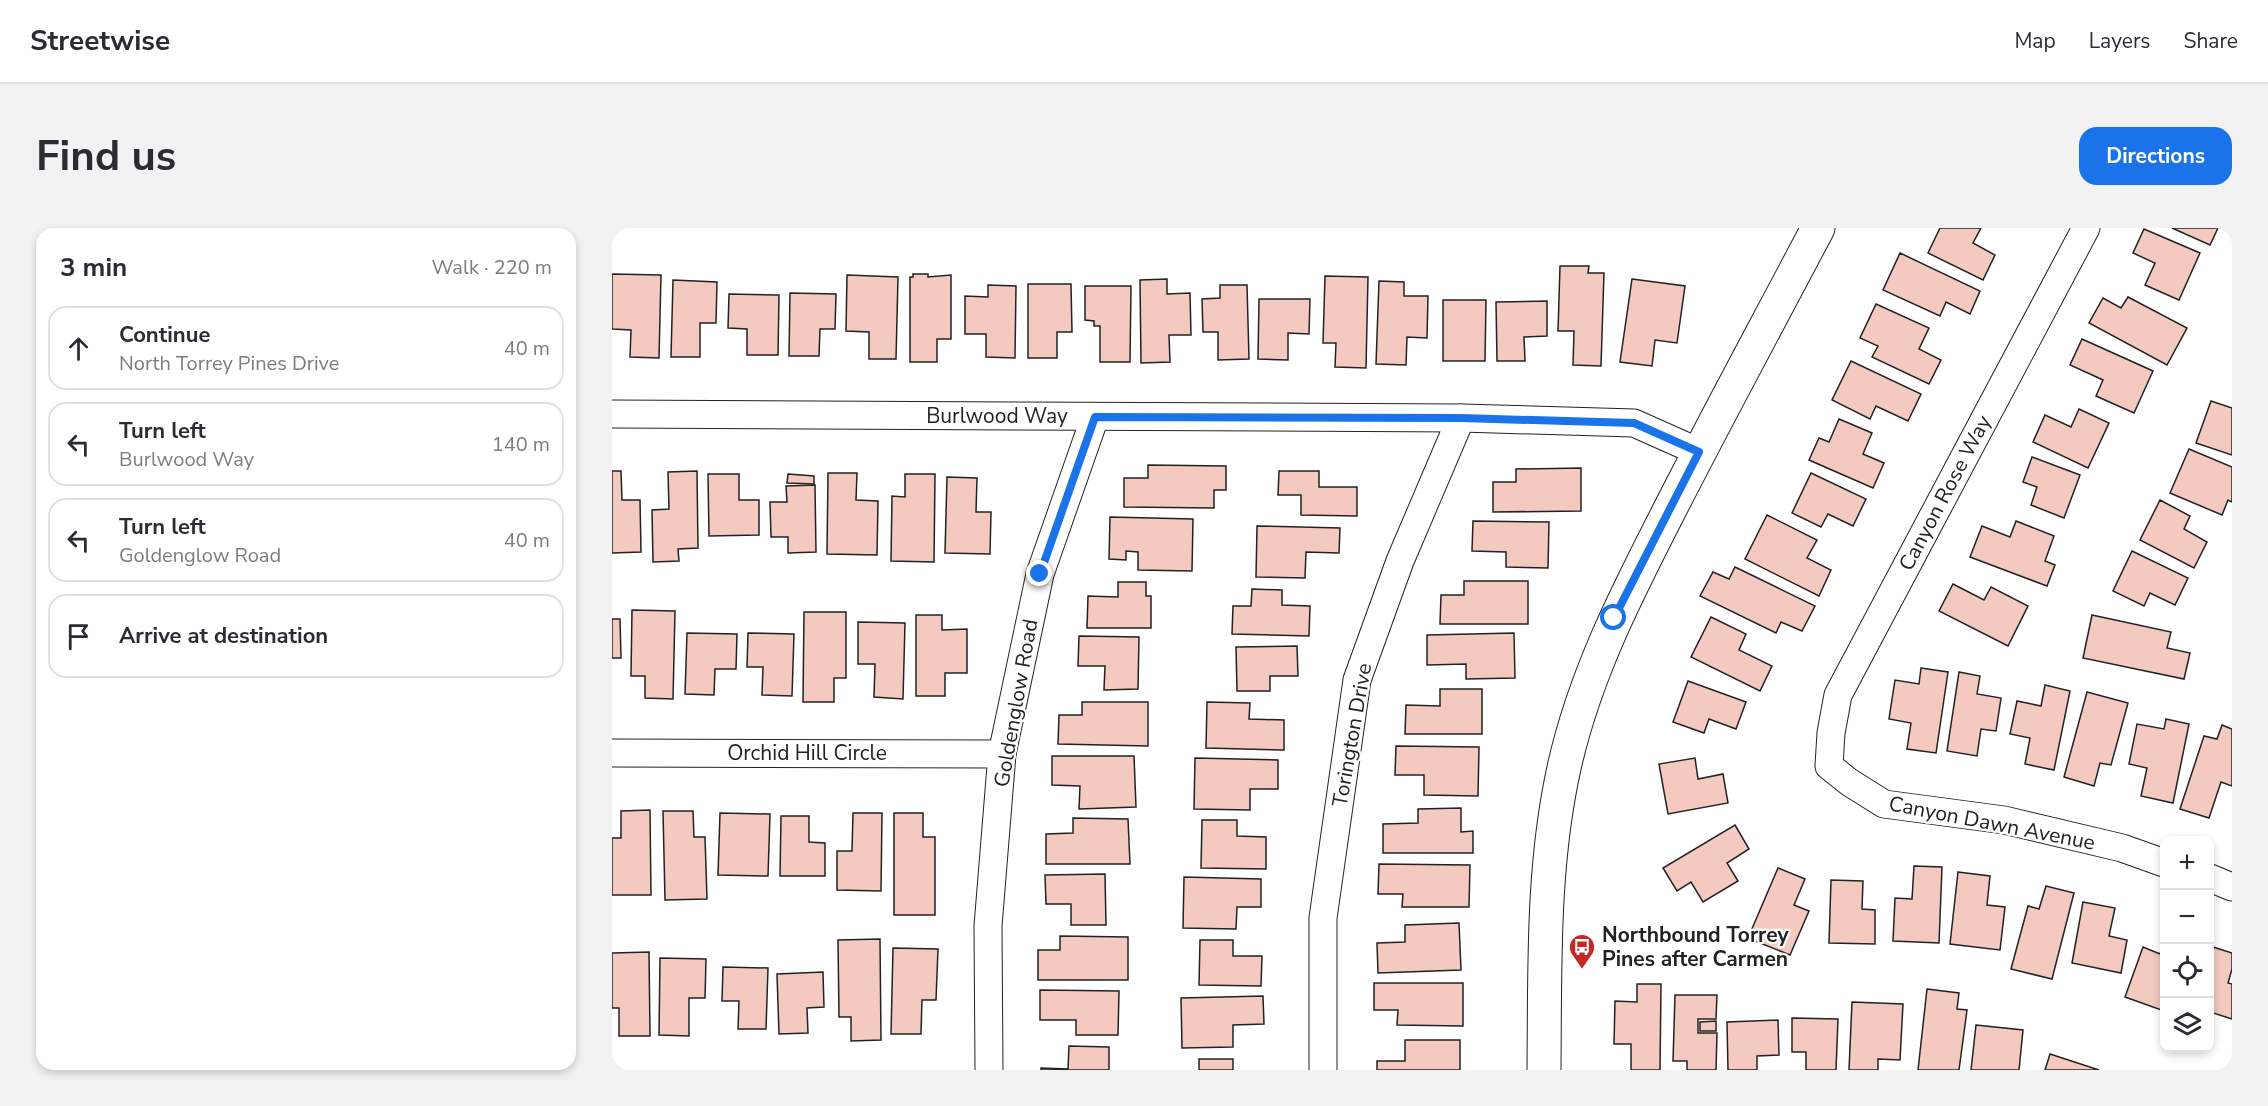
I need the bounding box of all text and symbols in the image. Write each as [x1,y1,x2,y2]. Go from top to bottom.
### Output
text: Streetwise [30,22,170,60]
text: Map [2014,27,2056,55]
text: Layers [2089,27,2150,55]
text: Share [2183,27,2238,55]
button: Directions [2079,127,2232,185]
text: Find us [36,128,176,185]
text: 3 min [60,250,127,285]
text: Walk · 220 m [432,254,552,281]
text: Continue [119,320,210,350]
icon: ahead [62,332,95,365]
text: 40 m [504,335,550,362]
text: North Torrey Pines Drive [119,350,339,377]
street label: Burlwood Way [926,402,1068,430]
street label: Canyon Rose Way [1892,410,1998,576]
text: Turn left [119,416,206,446]
icon: left [62,428,95,461]
text: 140 m [492,431,550,458]
text: Burlwood Way [119,446,254,473]
text: Turn left [119,512,206,542]
icon: left [62,524,95,557]
text: 40 m [504,527,550,554]
text: Goldenglow Road [119,542,281,569]
route end [1026,560,1052,586]
route start [1600,604,1626,630]
street label: Goldenglow Road [987,617,1045,789]
icon: arrive [62,620,95,653]
text: Arrive at destination [119,621,328,651]
street label: Torington Drive [1326,661,1378,809]
street label: Orchid Hill Circle [727,739,887,767]
street label: Canyon Dawn Avenue [1887,789,2097,857]
map controls [2160,836,2214,1052]
button: + [2160,836,2214,890]
button: − [2160,890,2214,944]
place label: Northbound Torrey Pines after Carmen [1602,921,1789,973]
bus stop icon: Northbound Torrey Pines after Carmen [1567,932,1597,970]
button: locate [2160,944,2214,998]
button: layers [2160,998,2214,1052]

